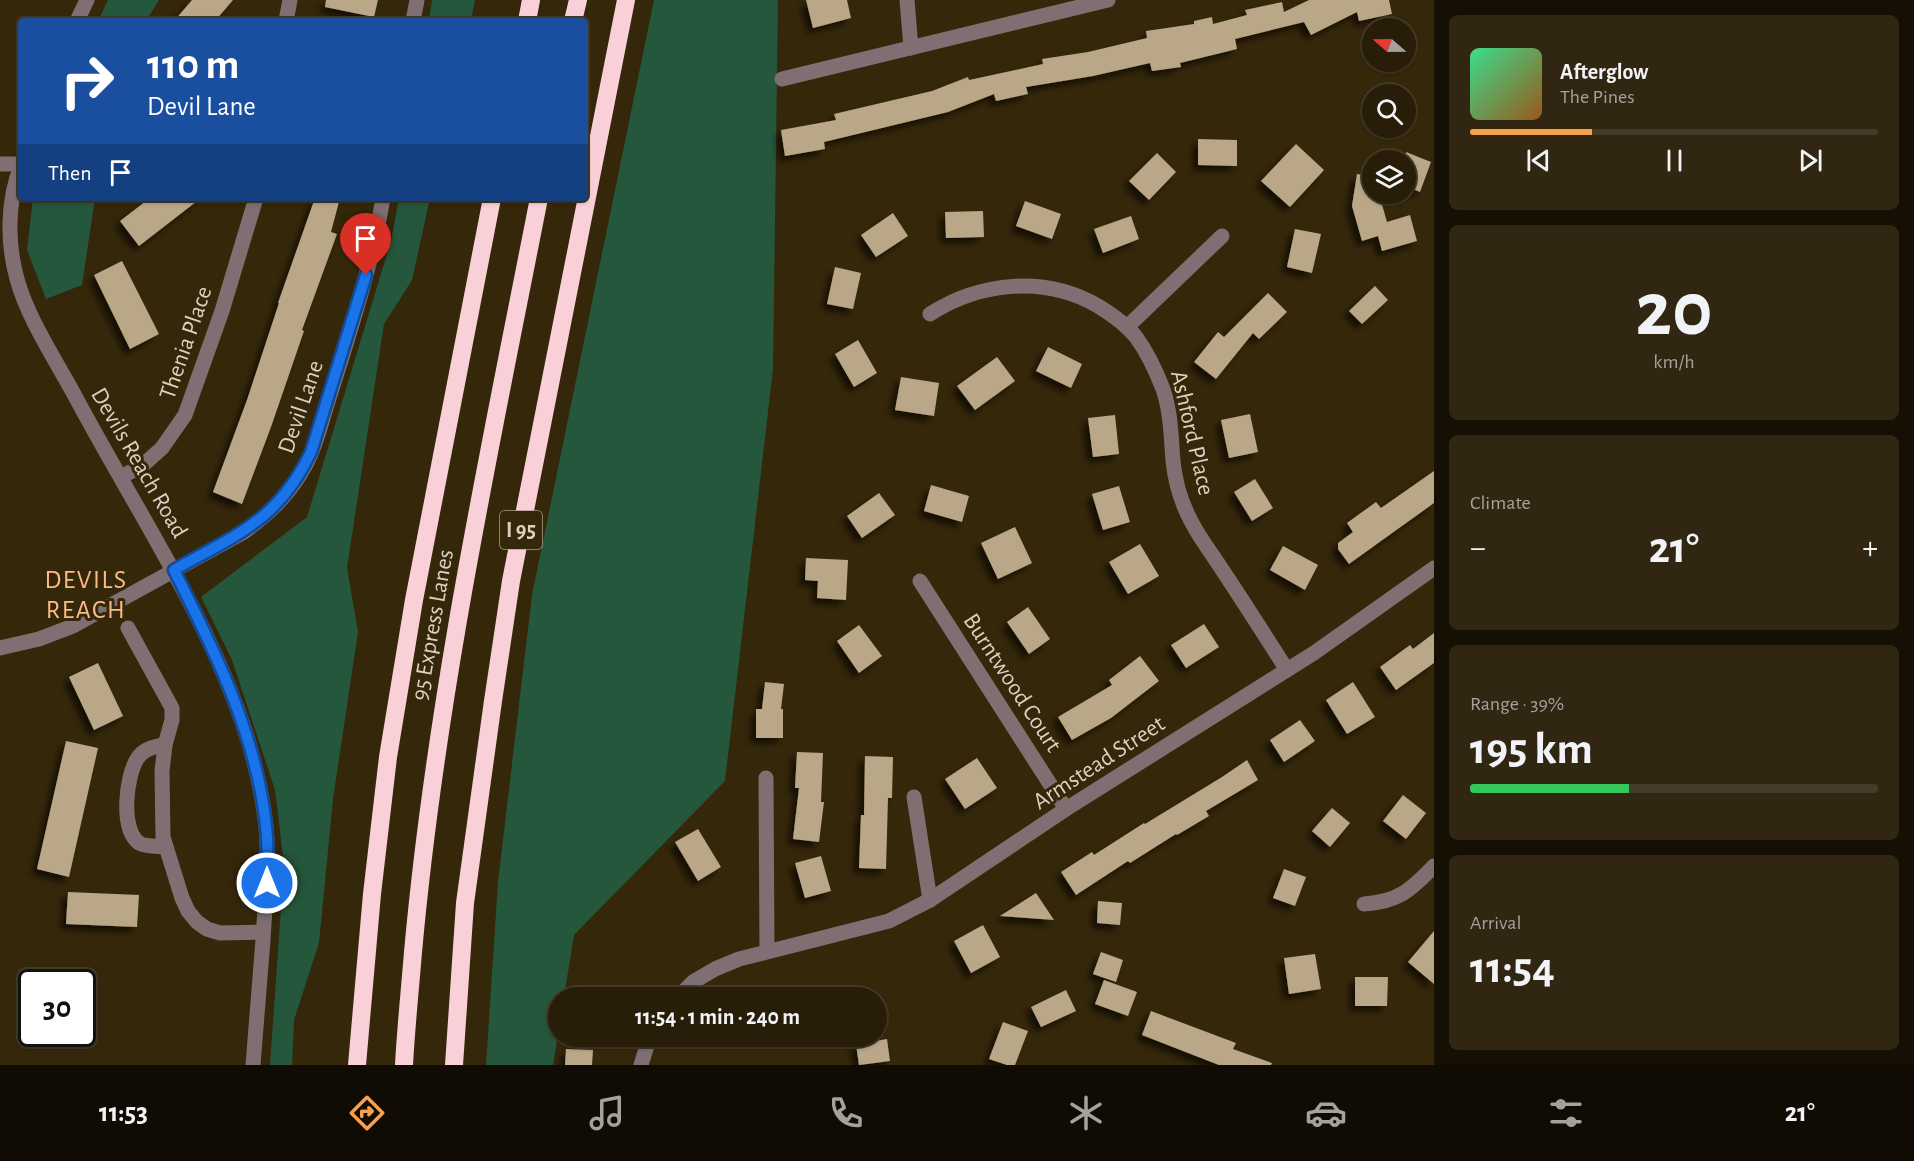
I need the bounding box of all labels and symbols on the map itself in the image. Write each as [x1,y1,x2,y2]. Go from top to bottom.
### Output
north arrow [1362,18,1416,72]
pin [340,213,391,275]
street label: Thenia Place [155,283,217,403]
street label: Devil Lane [274,357,328,457]
street label: Ashford Place [1166,368,1218,498]
street label: Devils Reach Road [86,384,192,542]
road number: I 95 [500,511,542,549]
street label: 95 Express Lanes [408,548,458,702]
district label: DEVILS REACH [44,567,128,623]
street label: Burntwood Court [958,610,1066,757]
street label: Armstead Street [1029,711,1169,814]
position arrow [235,851,299,915]
speed limit sign: 30 [18,969,96,1047]

